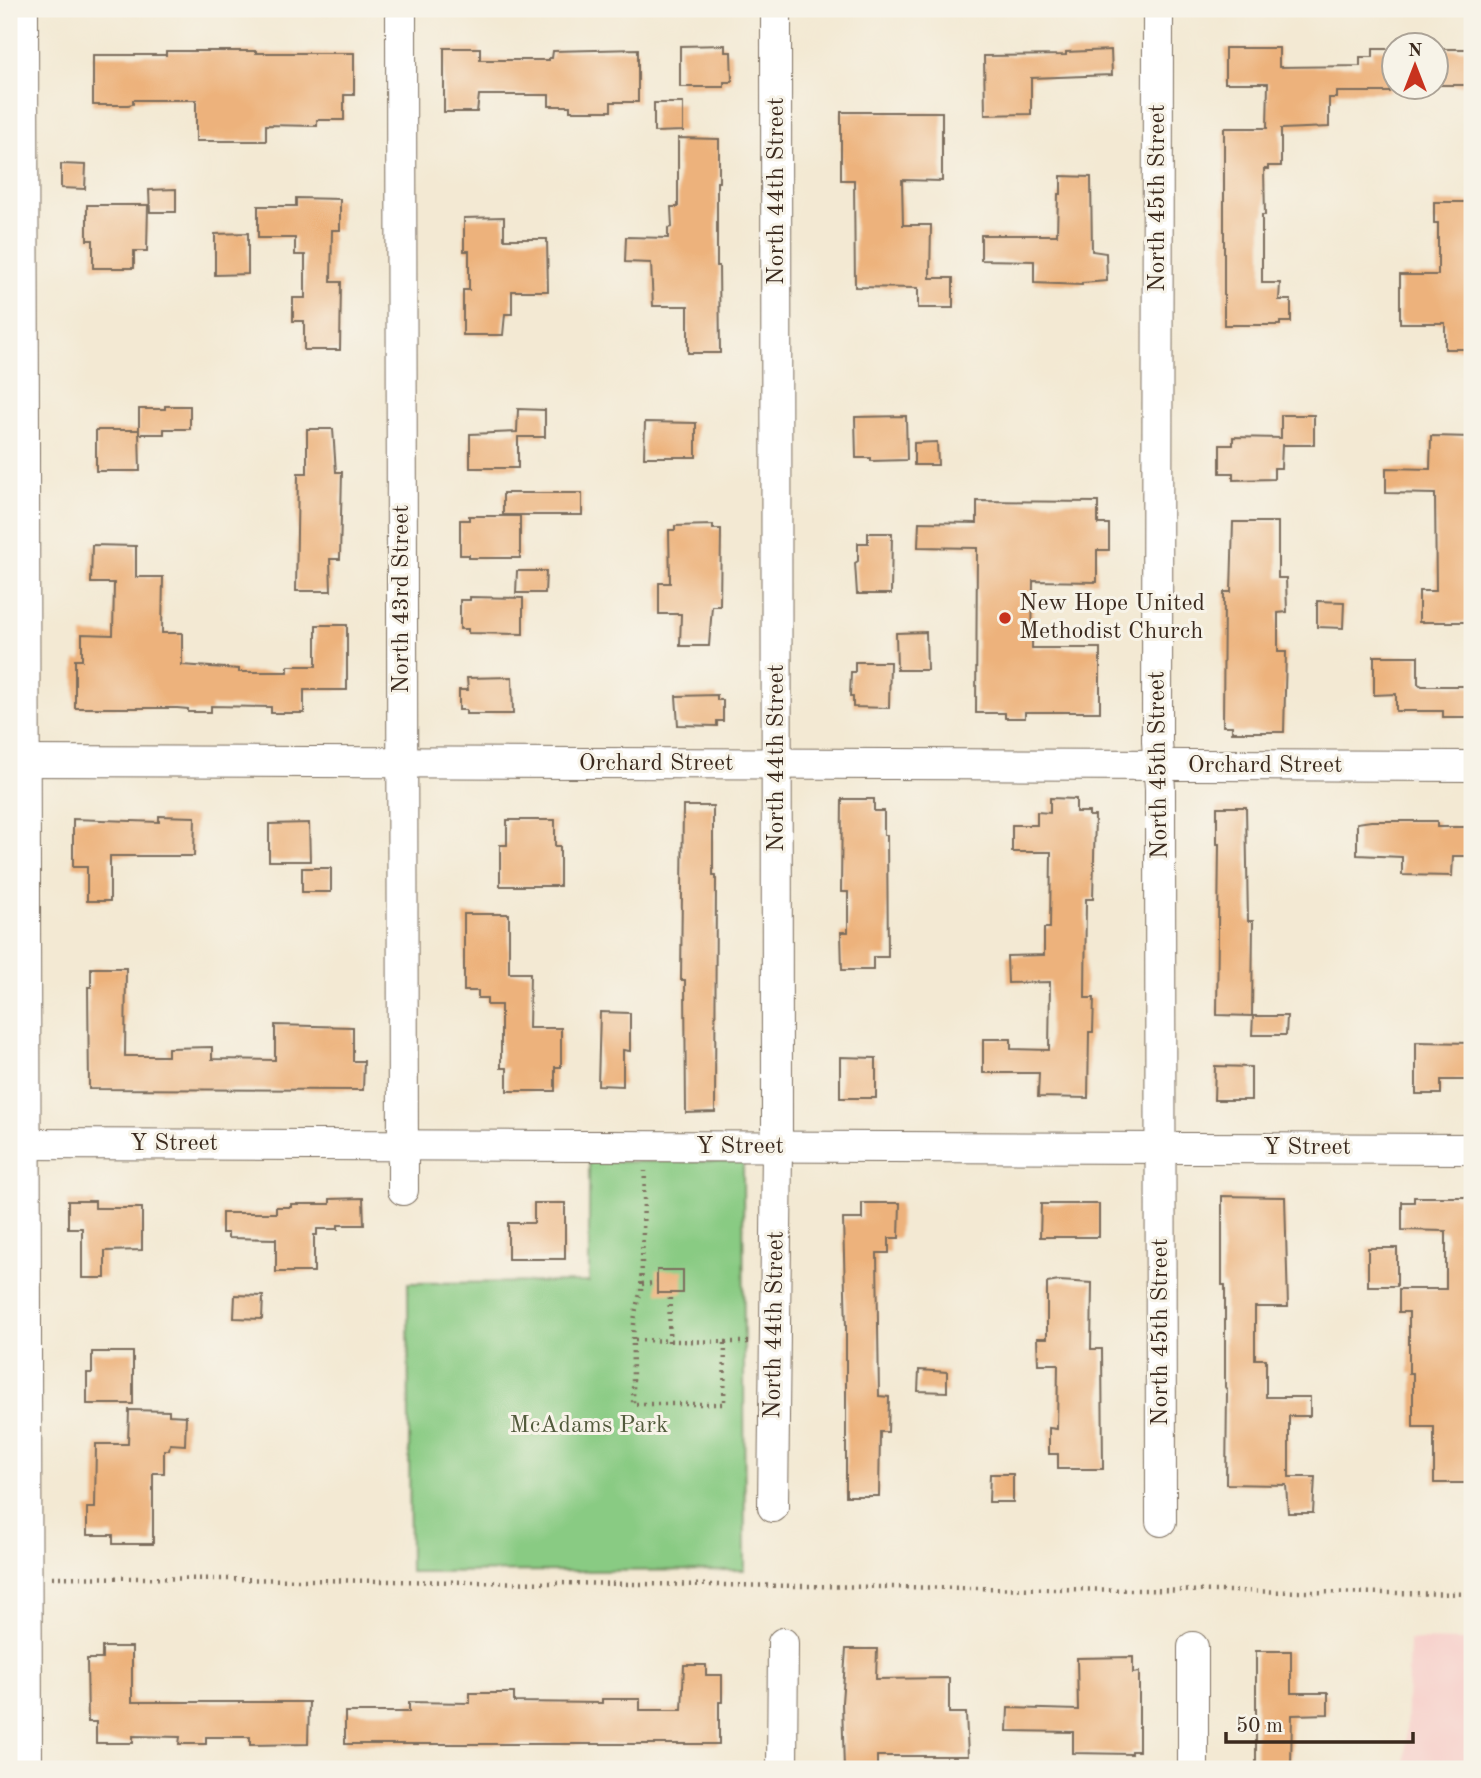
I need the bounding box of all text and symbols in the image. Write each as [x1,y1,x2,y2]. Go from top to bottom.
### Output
north arrow [1380,32,1450,102]
text: N [1408,42,1423,61]
street label: North 44th Street [765,97,789,285]
street label: North 45th Street [1146,104,1170,292]
street label: North 43rd Street [390,505,414,693]
place label: New Hope United Methodist Church [1019,592,1205,644]
marker: New Hope United Methodist Church [997,610,1013,626]
street label: North 44th Street [765,664,789,852]
street label: North 45th Street [1145,671,1173,859]
street label: Orchard Street [579,752,733,776]
street label: Orchard Street [1188,754,1342,778]
street label: Y Street [130,1132,218,1156]
street label: Y Street [696,1135,784,1159]
street label: Y Street [1263,1136,1351,1160]
street label: North 44th Street [761,1231,789,1419]
street label: North 45th Street [1149,1238,1173,1426]
park label: McAdams Park [510,1414,668,1438]
scale bar [1226,1701,1413,1745]
text: 50 m [1236,1716,1283,1737]

